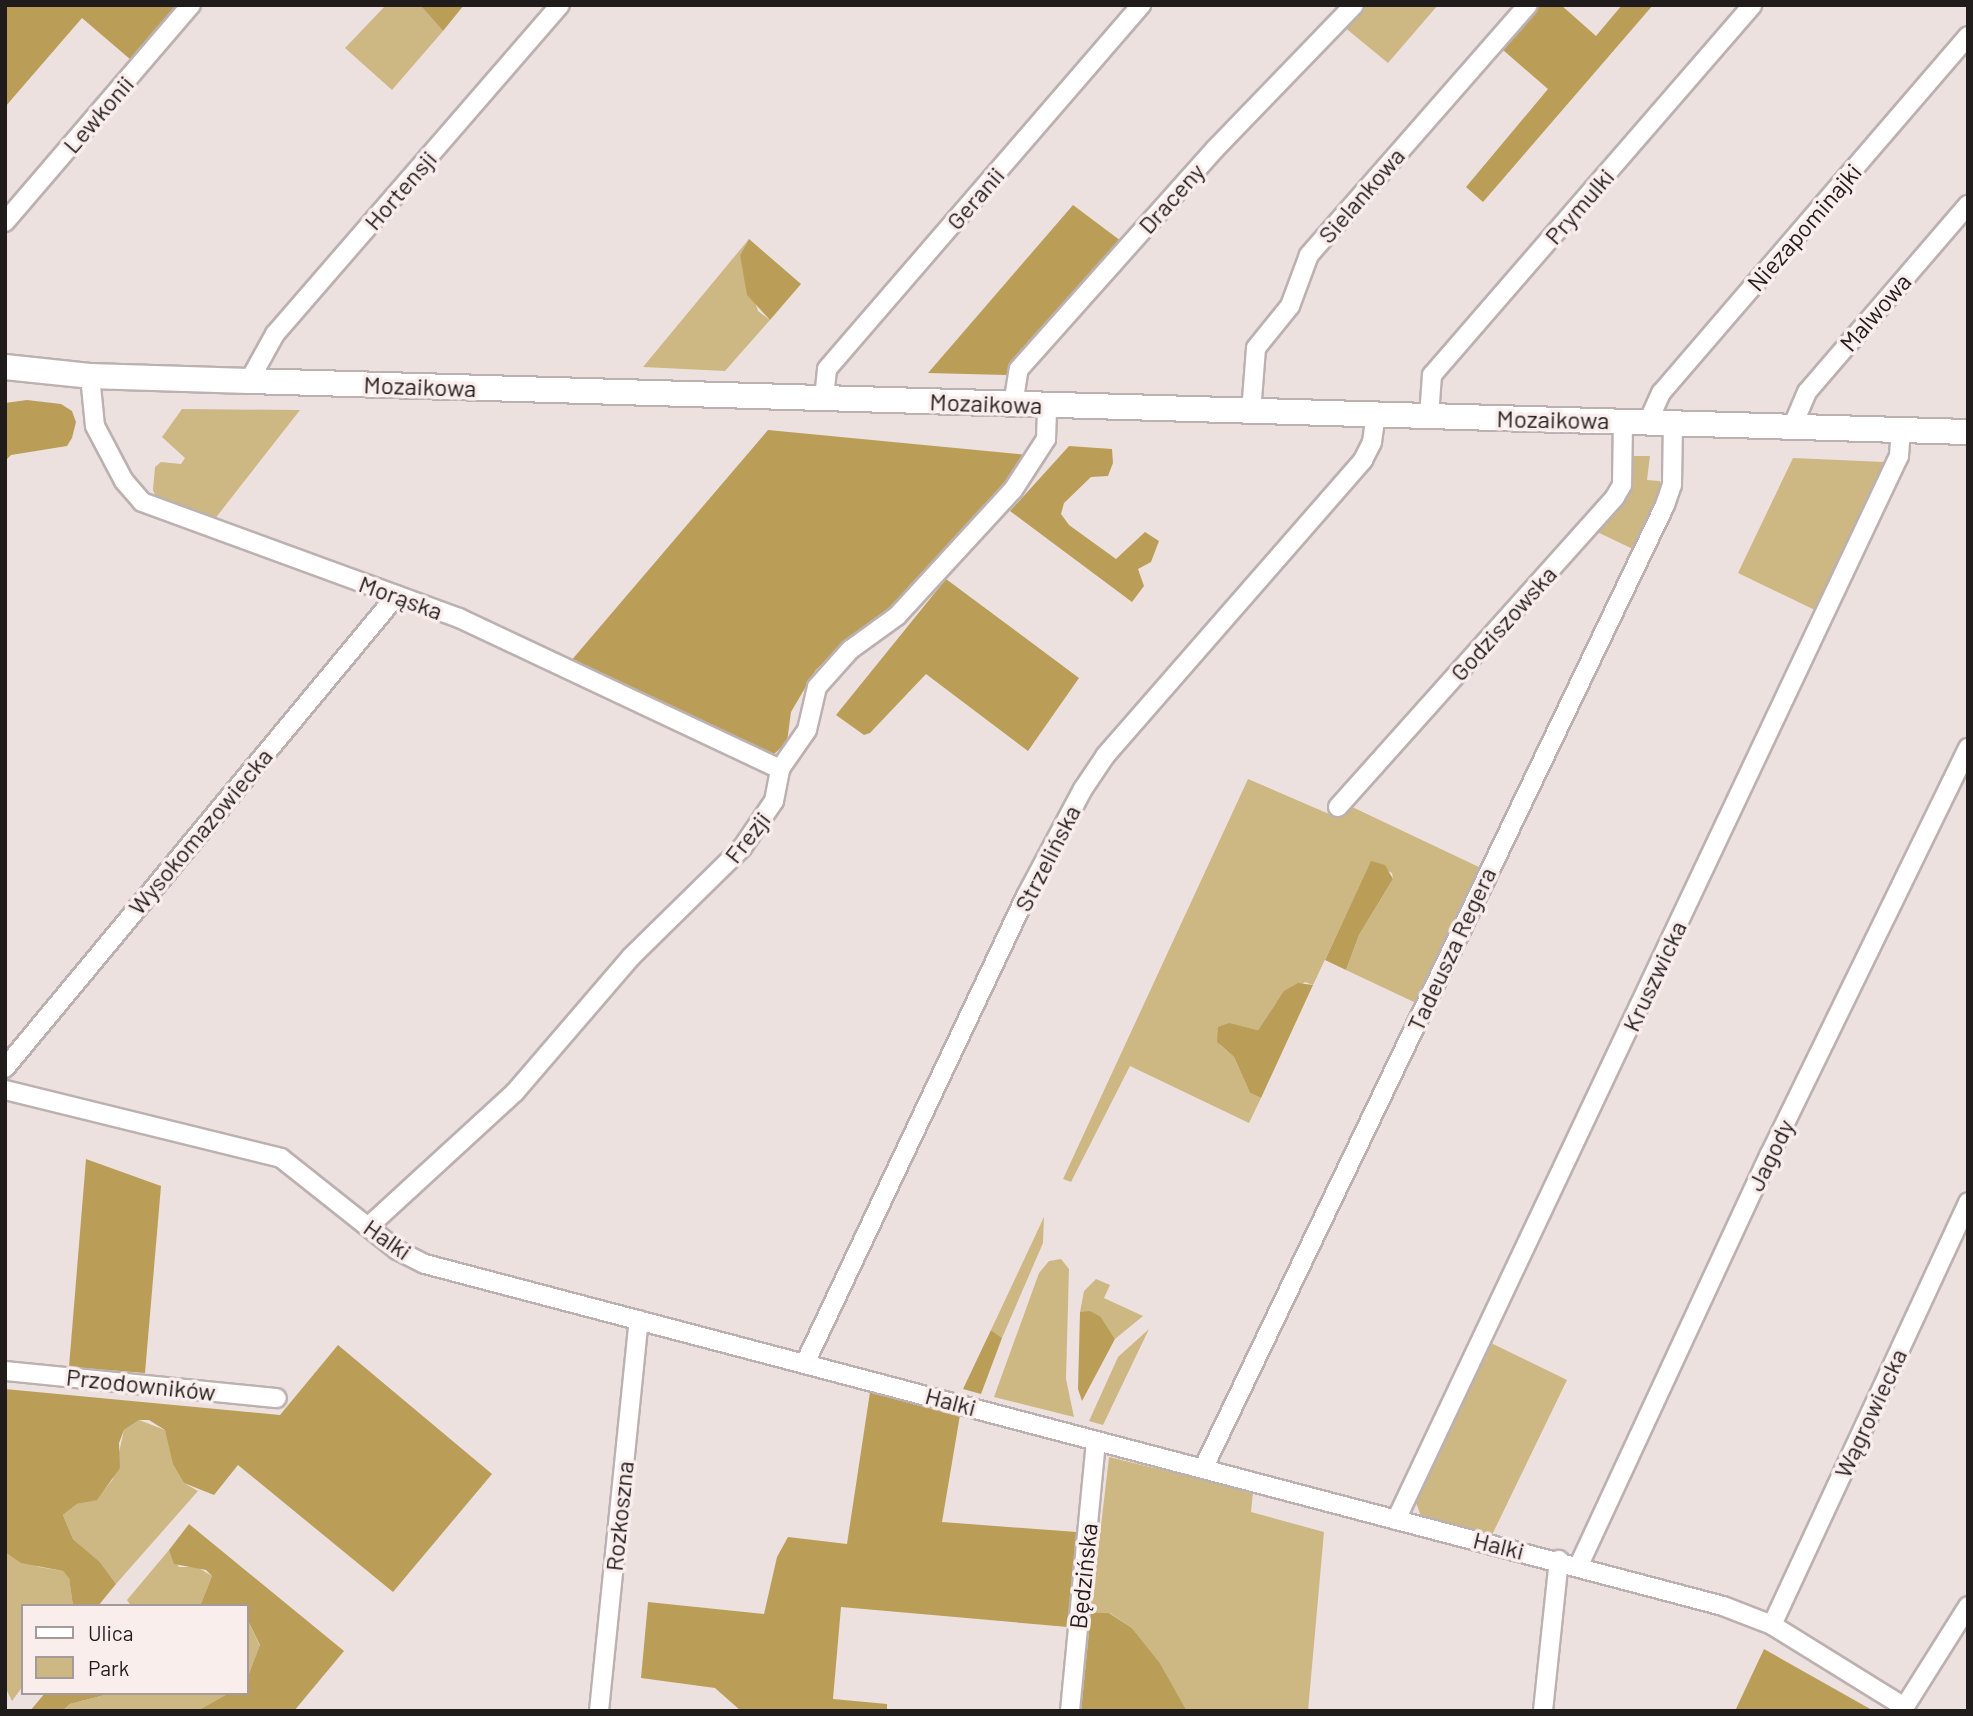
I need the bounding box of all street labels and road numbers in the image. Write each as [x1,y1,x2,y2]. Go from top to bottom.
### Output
street label: Lewkonii [57,69,139,159]
street label: Sielankowa [1312,141,1410,249]
street label: Hortensji [358,145,442,235]
street label: Draceny [1132,157,1210,239]
street label: Niezapominajki [1741,157,1867,297]
street label: Geranii [940,161,1010,235]
street label: Prymulki [1538,162,1620,250]
street label: Malwowa [1833,267,1917,357]
street label: Mozaikowa [363,370,477,402]
street label: Mozaikowa [929,387,1043,419]
street label: Mozaikowa [1496,404,1610,434]
street label: Godziszowska [1444,560,1562,686]
street label: Morąska [355,569,447,625]
street label: Wysokomazowiecka [122,742,278,920]
street label: Strzelińska [1008,800,1086,916]
street label: Frezji [718,806,776,868]
street label: Tadeusza Regera [1400,862,1502,1036]
street label: Kruszwicka [1616,916,1692,1036]
street label: Jagody [1740,1114,1800,1196]
street label: Halki [359,1212,417,1266]
street label: Wągrowiecka [1828,1344,1912,1482]
street label: Przodowników [65,1362,217,1406]
street label: Halki [922,1380,980,1422]
street label: Rozkoszna [599,1460,639,1572]
street label: Będzińska [1063,1522,1103,1630]
street label: Halki [1470,1525,1528,1565]

